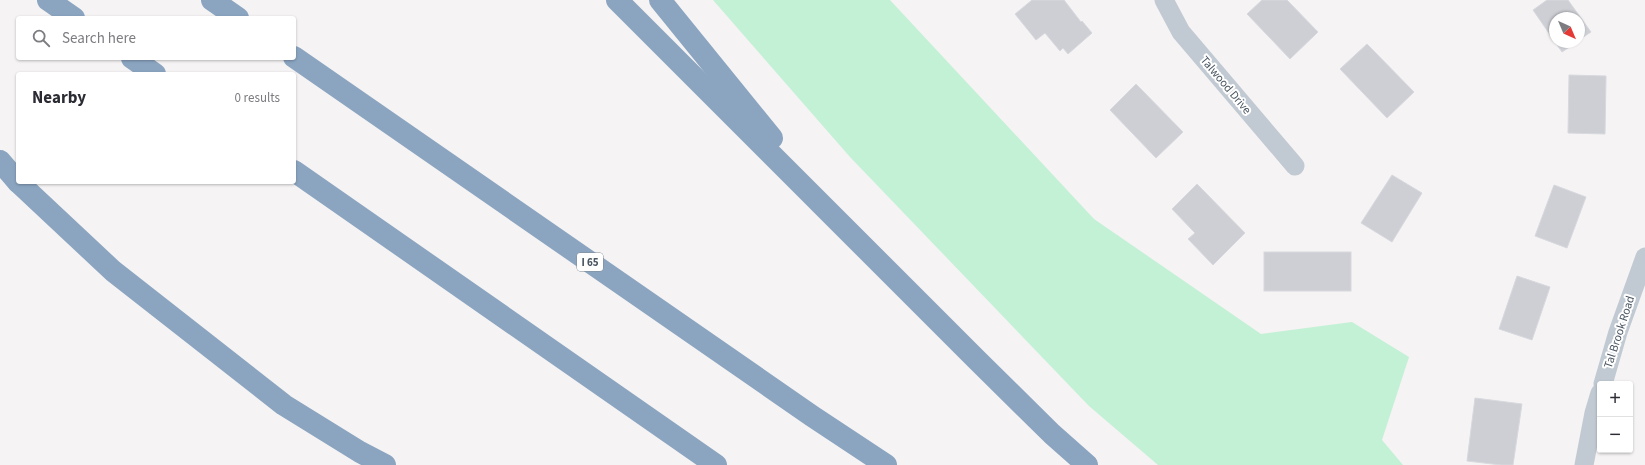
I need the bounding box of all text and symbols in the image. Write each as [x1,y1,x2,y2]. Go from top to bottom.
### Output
north arrow [1549,12,1585,48]
search box [16,16,296,60]
icon: search [30,27,52,49]
text: Search here [62,28,136,49]
street label: Talwood Drive [1196,53,1255,118]
text: Nearby [32,86,86,110]
text: 0 results [235,89,280,107]
road number: I 65 [577,253,603,271]
street label: Tal Brook Road [1600,294,1639,371]
map controls [1597,381,1633,453]
button: + [1597,381,1633,417]
button: − [1597,417,1633,453]

